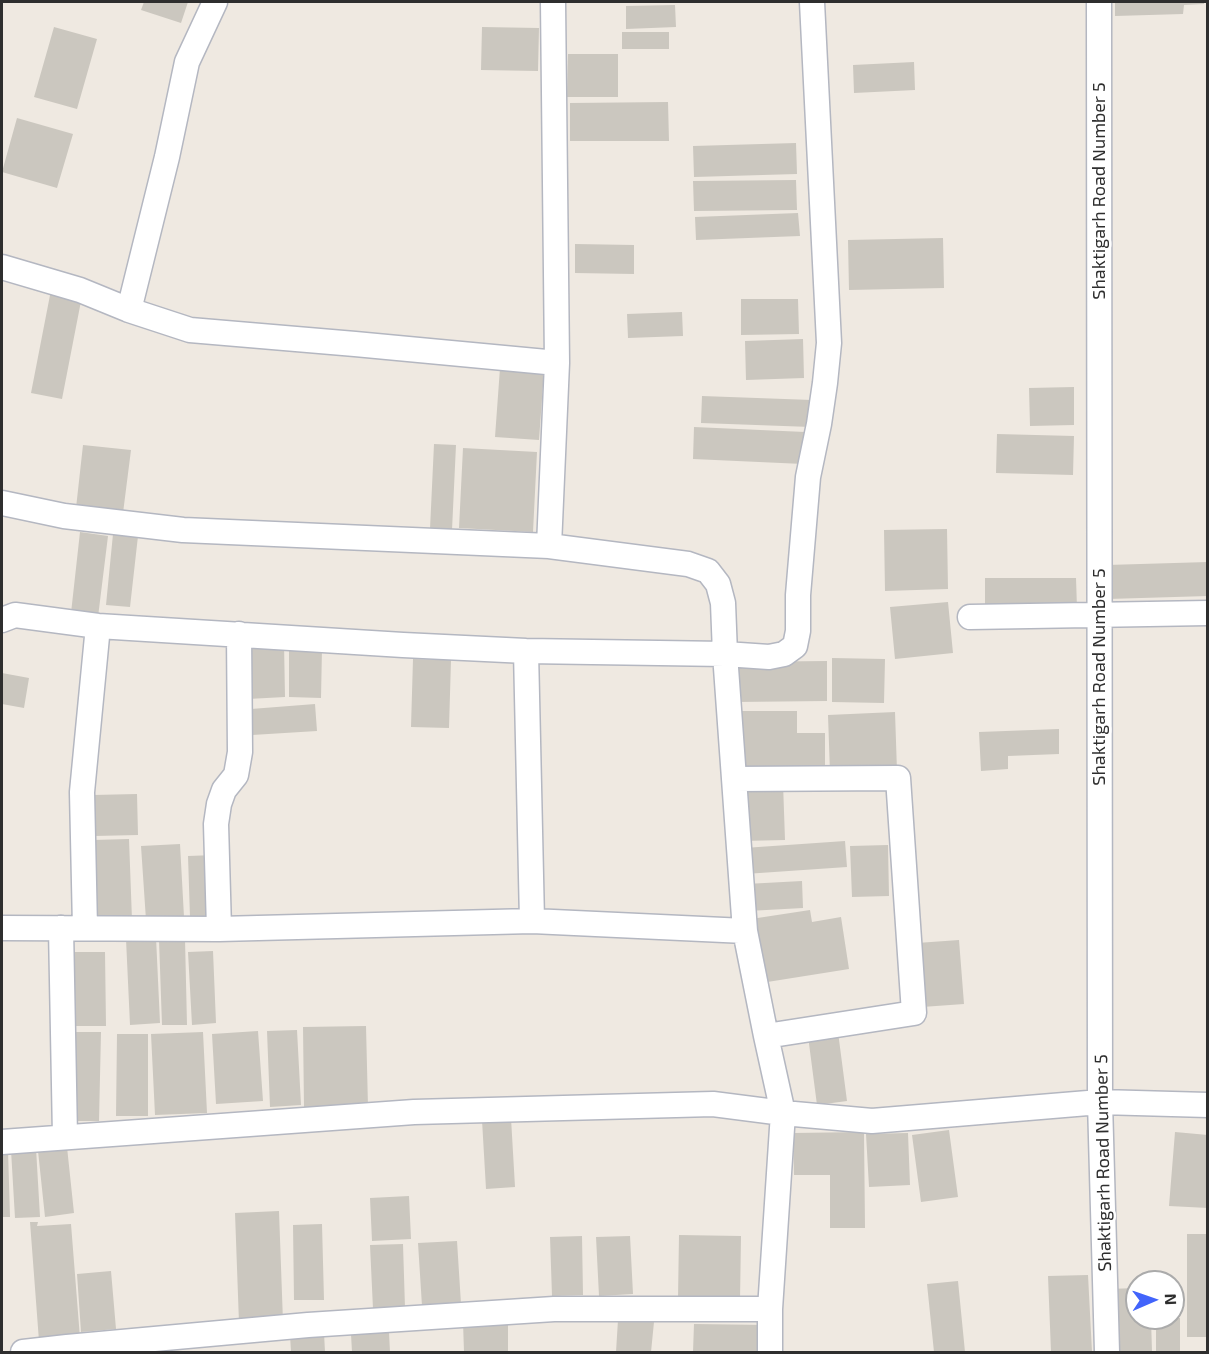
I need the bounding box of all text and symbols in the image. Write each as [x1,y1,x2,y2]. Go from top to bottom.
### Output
street label: Shaktigarh Road Number 5 [1088,82,1110,300]
street label: Shaktigarh Road Number 5 [1088,568,1110,786]
street label: Shaktigarh Road Number 5 [1090,1054,1116,1272]
north arrow [1125,1270,1185,1330]
text: N [1162,1293,1181,1306]

